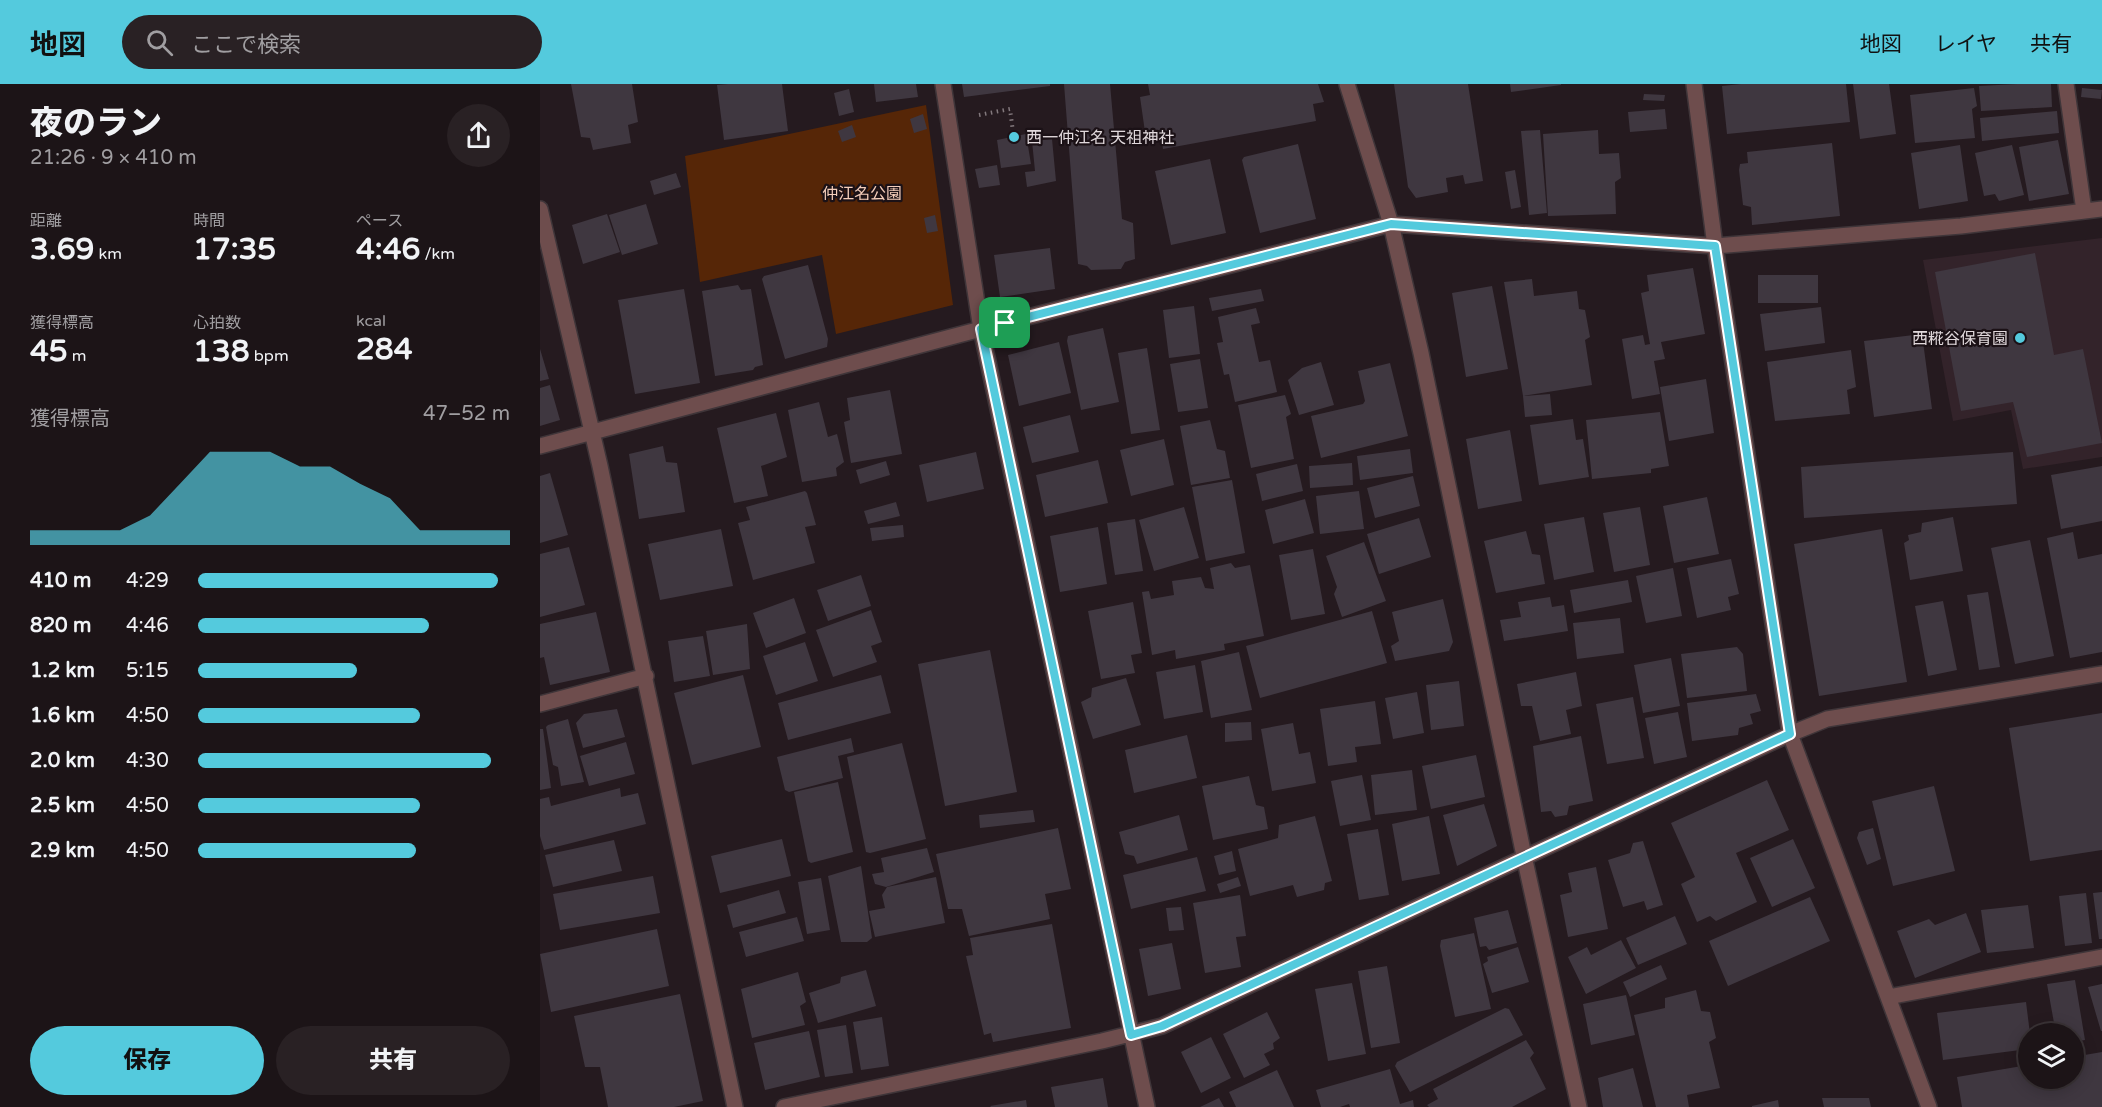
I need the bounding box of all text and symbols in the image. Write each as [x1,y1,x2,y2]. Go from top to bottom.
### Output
search box [122,15,542,69]
icon: search [143,26,176,59]
text: 地図 [30,28,86,62]
text: ここで検索 [191,32,301,58]
text: 地図 [1860,32,1902,57]
text: レイヤ [1935,32,1997,57]
text: 共有 [2030,32,2072,57]
text: 夜のラン [30,104,162,143]
button: share [447,104,510,167]
place label: 西一仲江名 天祖神社 [1026,128,1174,148]
marker: 西一仲江名 天祖神社 [1007,130,1021,144]
text: 21:26 · 9 × 410 m [30,146,197,170]
park label: 仲江名公園 [822,184,902,204]
text: 距離 [30,211,62,231]
text: 時間 [193,211,225,231]
text: ペース [356,211,403,231]
text: 3.69 [30,231,94,268]
text: 17:35 [193,231,276,268]
text: 4:46 [356,231,420,268]
text: km [94,244,122,264]
text: /km [420,244,455,264]
pin [979,297,1030,348]
icon: arrive [988,306,1021,339]
text: kcal [356,311,386,331]
text: 獲得標高 [30,313,94,333]
text: 心拍数 [193,313,241,333]
place label: 西糀谷保育園 [1912,329,2008,349]
text: 284 [356,331,413,368]
marker: 西糀谷保育園 [2013,331,2027,345]
text: 45 [30,333,68,370]
text: 138 [193,333,250,370]
text: m [68,346,87,366]
text: bpm [250,346,289,366]
text: 47–52 m [423,402,510,426]
text: 獲得標高 [30,407,110,431]
text: 410 m [30,569,91,593]
text: 4:29 [126,569,169,593]
text: 820 m [30,614,91,638]
text: 4:46 [126,614,169,638]
text: 1.2 km [30,659,95,683]
text: 5:15 [126,659,169,683]
text: 1.6 km [30,704,95,728]
text: 4:50 [126,704,169,728]
text: 2.0 km [30,749,95,773]
text: 4:30 [126,749,169,773]
text: 2.5 km [30,794,95,818]
text: 4:50 [126,794,169,818]
text: 2.9 km [30,839,95,863]
text: 4:50 [126,839,169,863]
map controls [2018,1023,2084,1089]
button: layers [2018,1023,2084,1089]
button: 保存 [30,1026,264,1095]
button: 共有 [276,1026,510,1095]

